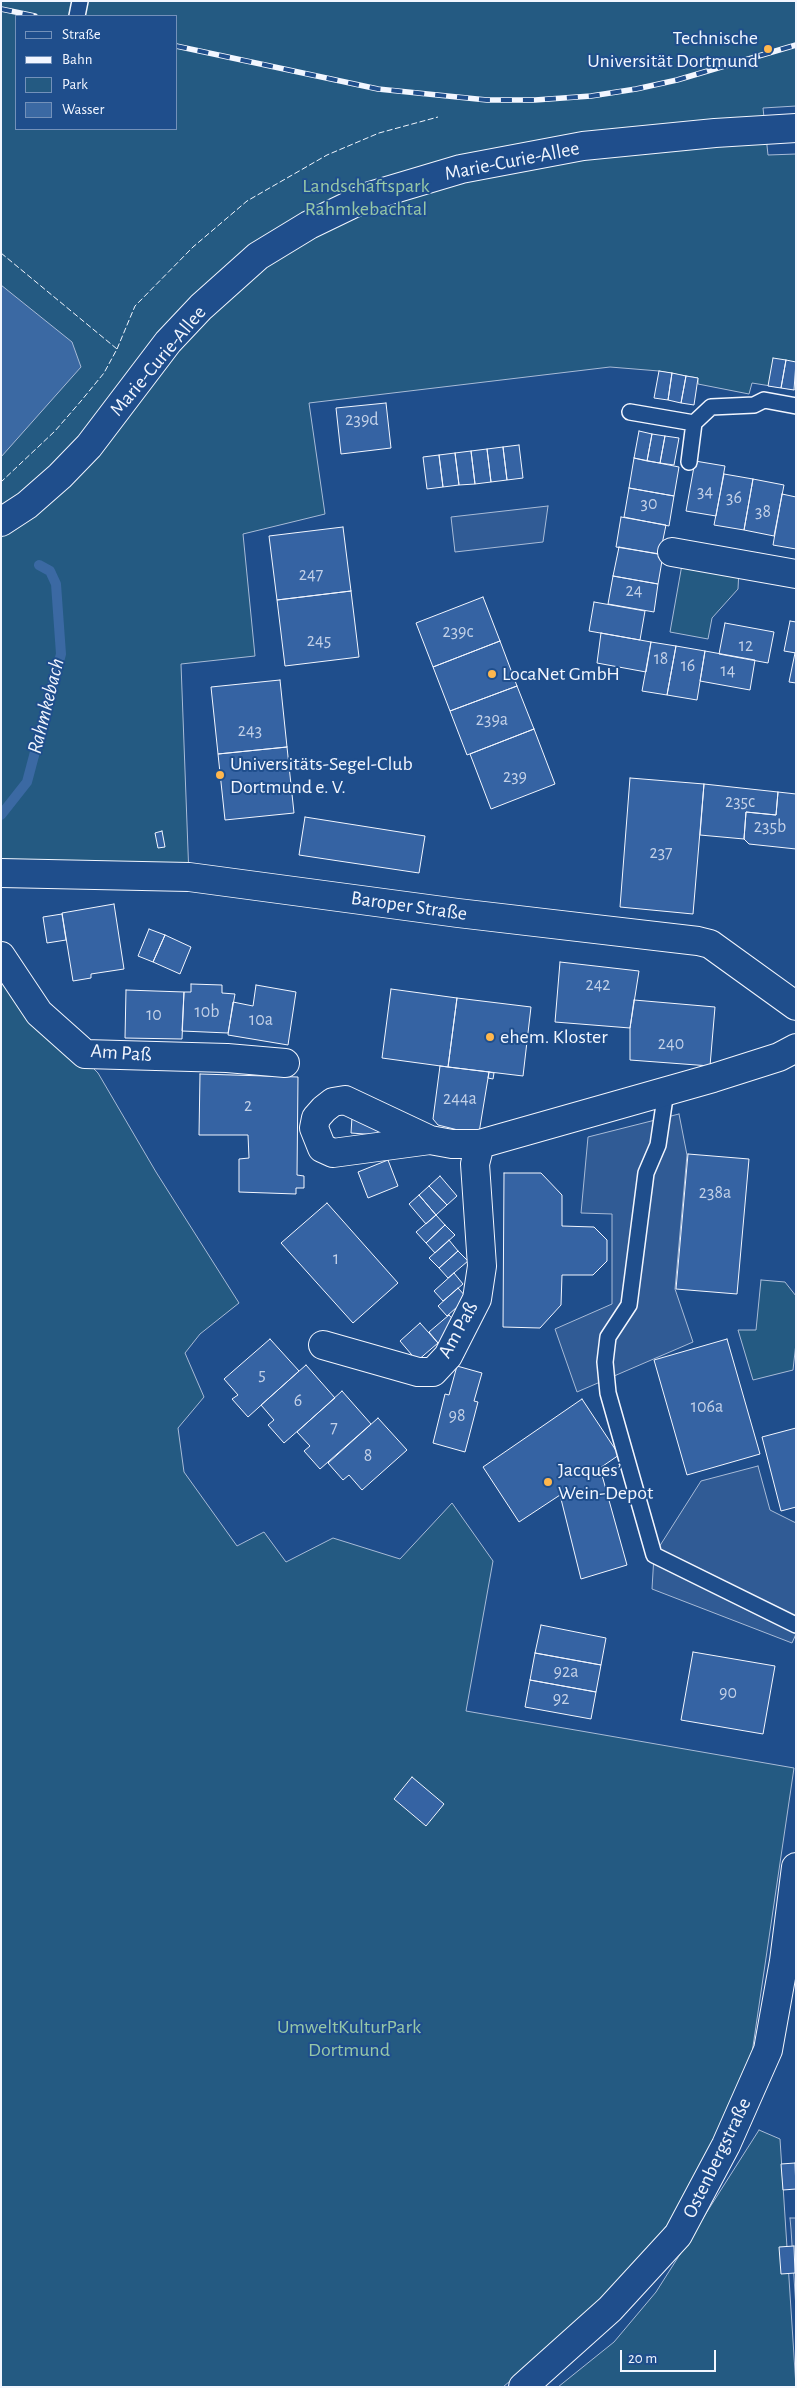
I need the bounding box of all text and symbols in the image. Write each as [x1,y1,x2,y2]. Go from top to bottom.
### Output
legend [15,15,178,130]
place label: Technische Universität Dortmund [587,26,758,73]
text: Straße [62,27,101,42]
marker: Technische Universität Dortmund [762,43,774,55]
text: Bahn [62,52,92,67]
text: Park [62,77,88,92]
text: Wasser [62,102,104,117]
street label: Marie-Curie-Allee [442,136,582,186]
park label: Landschaftspark Rahmkebachtal [302,174,430,221]
street label: Marie-Curie-Allee [105,301,211,421]
house number: 239d [345,409,379,431]
house number: 34 [697,481,713,503]
house number: 36 [726,487,742,509]
house number: 30 [641,493,657,515]
house number: 38 [755,501,771,523]
house number: 247 [299,564,323,586]
house number: 24 [626,580,642,602]
house number: 239c [443,621,473,643]
house number: 245 [307,630,331,652]
house number: 12 [739,635,753,657]
house number: 18 [654,648,668,670]
house number: 16 [681,655,695,677]
water label: Rahmkebach [22,656,70,756]
house number: 14 [721,660,735,682]
place label: LocaNet GmbH [502,662,620,686]
marker: LocaNet GmbH [486,668,498,680]
house number: 239a [476,709,508,731]
house number: 243 [238,720,262,742]
place label: Universitäts-Segel-Club Dortmund e. V. [230,752,413,799]
house number: 239 [503,766,527,788]
marker: Universitäts-Segel-Club Dortmund e. V. [214,769,226,781]
house number: 235c [725,791,755,813]
house number: 235b [754,816,786,838]
house number: 237 [649,842,673,864]
street label: Baroper Straße [349,886,469,926]
house number: 242 [585,974,611,996]
house number: 10b [195,1001,219,1023]
house number: 10 [146,1004,162,1026]
house number: 10a [249,1009,273,1031]
place label: ehem. Kloster [500,1025,608,1049]
marker: ehem. Kloster [484,1031,496,1043]
house number: 240 [658,1033,684,1055]
street label: Am Paß [90,1039,152,1067]
house number: 244a [443,1088,477,1110]
house number: 2 [244,1095,252,1117]
house number: 238a [699,1182,731,1204]
house number: 1 [333,1248,339,1270]
street label: Am Paß [433,1298,483,1362]
house number: 5 [258,1364,266,1386]
house number: 6 [294,1390,302,1412]
house number: 106a [691,1396,723,1418]
house number: 98 [449,1405,465,1427]
house number: 7 [330,1417,338,1439]
house number: 8 [364,1445,372,1467]
place label: Jacques’ Wein-Depot [558,1458,653,1505]
marker: Jacques’ Wein-Depot [542,1476,554,1488]
house number: 92a [554,1661,578,1683]
house number: 90 [719,1682,737,1704]
house number: 92 [553,1688,569,1710]
park label: UmweltKulturPark Dortmund [277,2015,421,2062]
street label: Ostenbergstraße [677,2094,757,2222]
scale bar [622,2340,718,2372]
text: 20 m [628,2351,657,2366]

